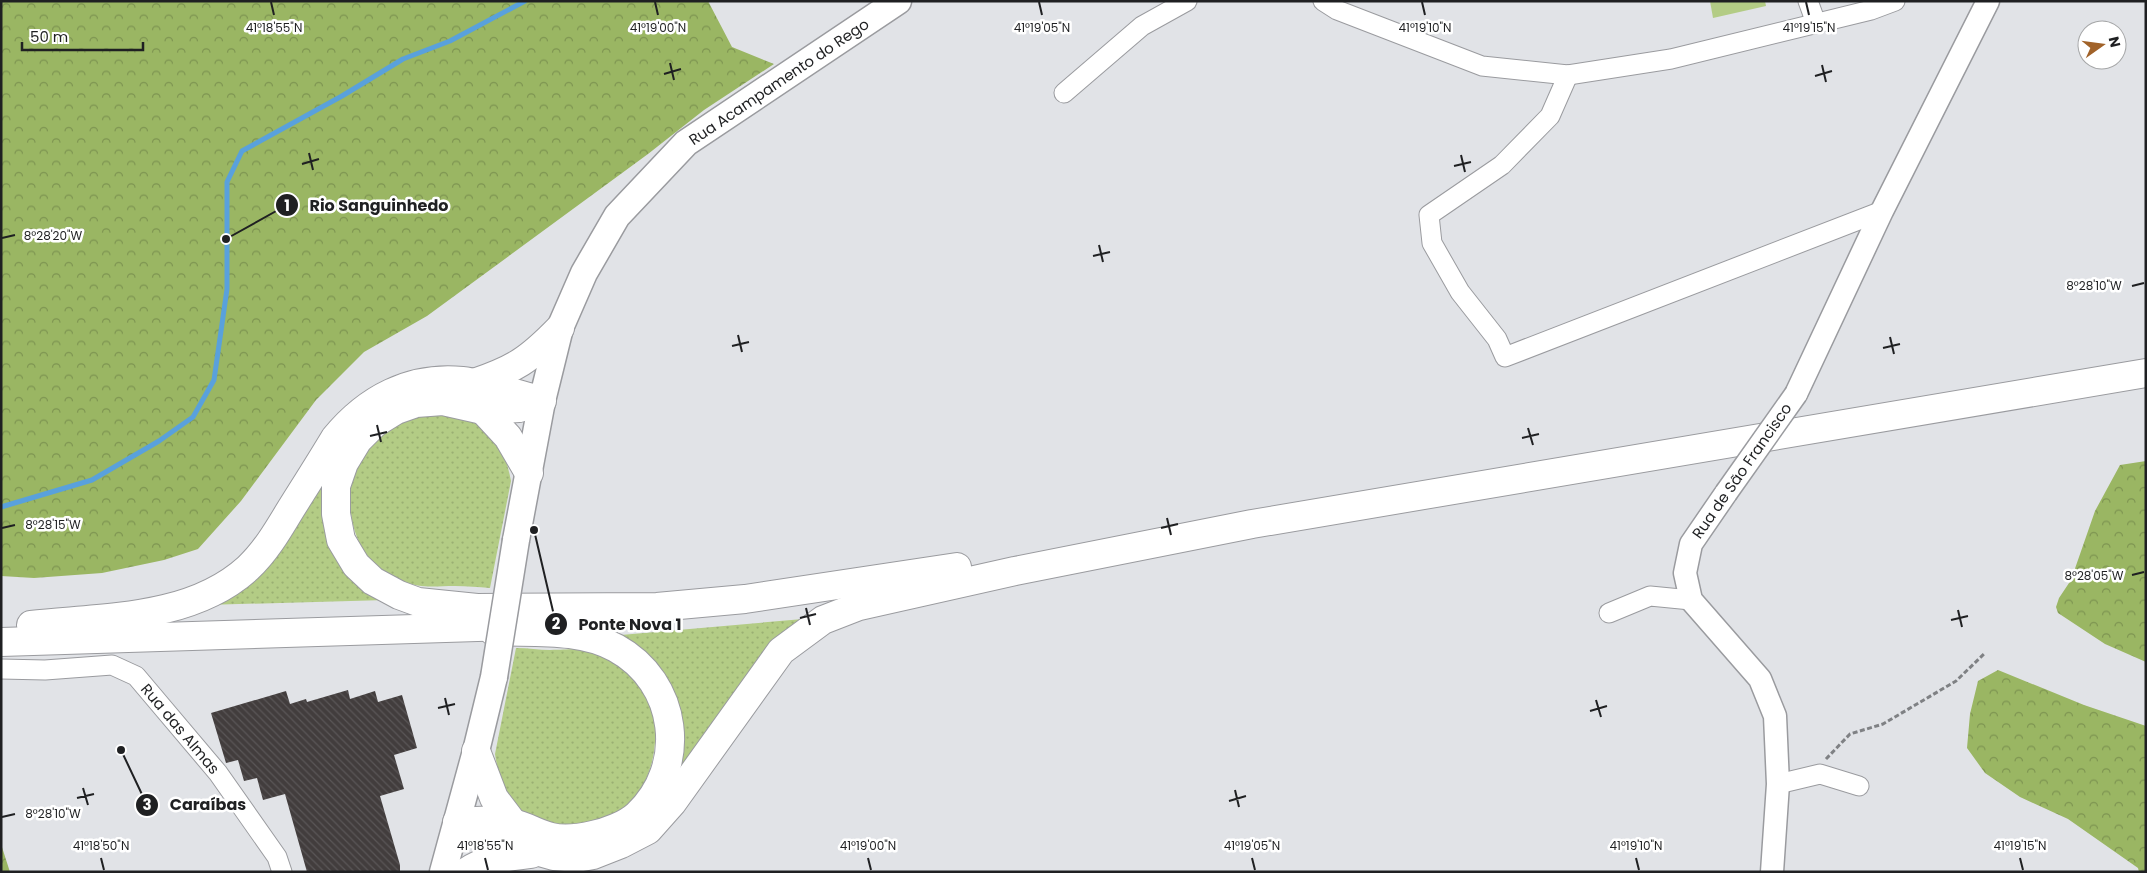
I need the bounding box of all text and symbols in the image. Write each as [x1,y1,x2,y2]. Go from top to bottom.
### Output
street label: Rua Acampamento do Rego [684,13,873,150]
text: 41°18'55"N [246,19,302,36]
text: 41°19'00"N [630,19,686,36]
text: 41°19'05"N [1014,19,1070,36]
text: 41°19'10"N [1399,19,1451,36]
text: 41°19'15"N [1783,19,1835,36]
scale bar [22,20,144,52]
north arrow [2077,20,2127,70]
text: 50 m [30,26,68,47]
text: N [2104,34,2126,49]
callout: Rio Sanguinhedo [274,190,458,221]
text: Rio Sanguinhedo [309,194,449,217]
text: 1 [284,195,290,216]
text: 8°28'20"W [24,227,83,244]
text: 8°28'10"W [2066,277,2122,294]
street label: Rua de São Francisco [1687,399,1796,543]
text: 8°28'15"W [25,516,81,533]
text: 8°28'05"W [2064,567,2124,584]
callout: Ponte Nova 1 [544,609,692,640]
text: 2 [552,613,561,634]
text: Ponte Nova 1 [578,613,682,636]
street label: Rua das Almas [136,679,225,779]
callout: Caraíbas [135,789,256,820]
text: Caraíbas [170,793,246,816]
text: 3 [142,794,152,815]
text: 8°28'10"W [25,805,81,822]
text: 41°18'50"N [73,837,129,854]
text: 41°18'55"N [457,837,513,854]
text: 41°19'00"N [840,837,896,854]
text: 41°19'05"N [1224,837,1280,854]
text: 41°19'10"N [1610,837,1662,854]
text: 41°19'15"N [1994,837,2046,854]

